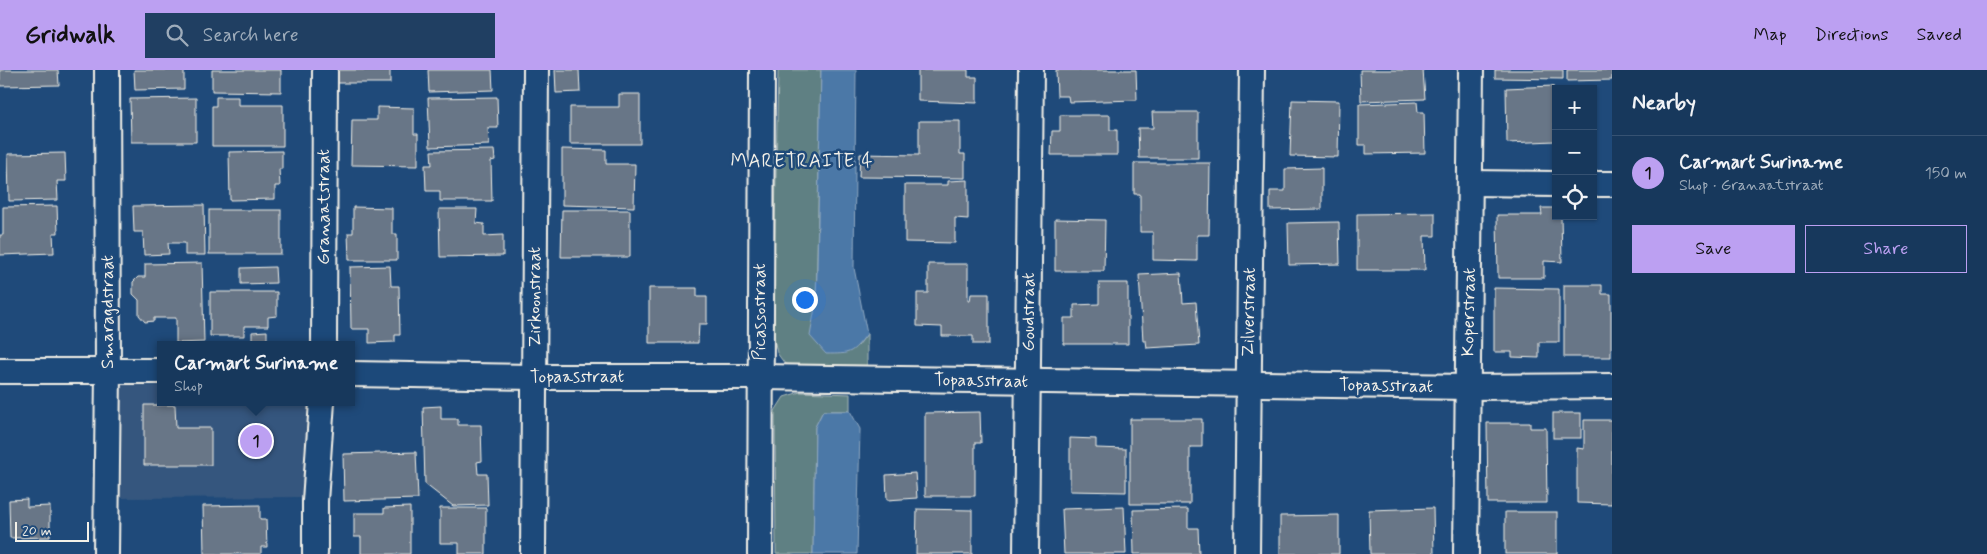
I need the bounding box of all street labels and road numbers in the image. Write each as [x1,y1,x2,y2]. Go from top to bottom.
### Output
street label: Granaatstraat [312,149,336,265]
street label: Zirkoonstraat [523,246,547,347]
street label: Smaragdstraat [96,255,120,369]
street label: Picassostraat [748,263,772,361]
street label: Zilverstraat [1236,267,1262,357]
street label: Koperstraat [1456,267,1482,357]
street label: Goudstraat [1017,272,1041,351]
street label: Topaasstraat [530,365,624,389]
street label: Topaasstraat [934,368,1029,394]
street label: Topaasstraat [1339,373,1434,399]

